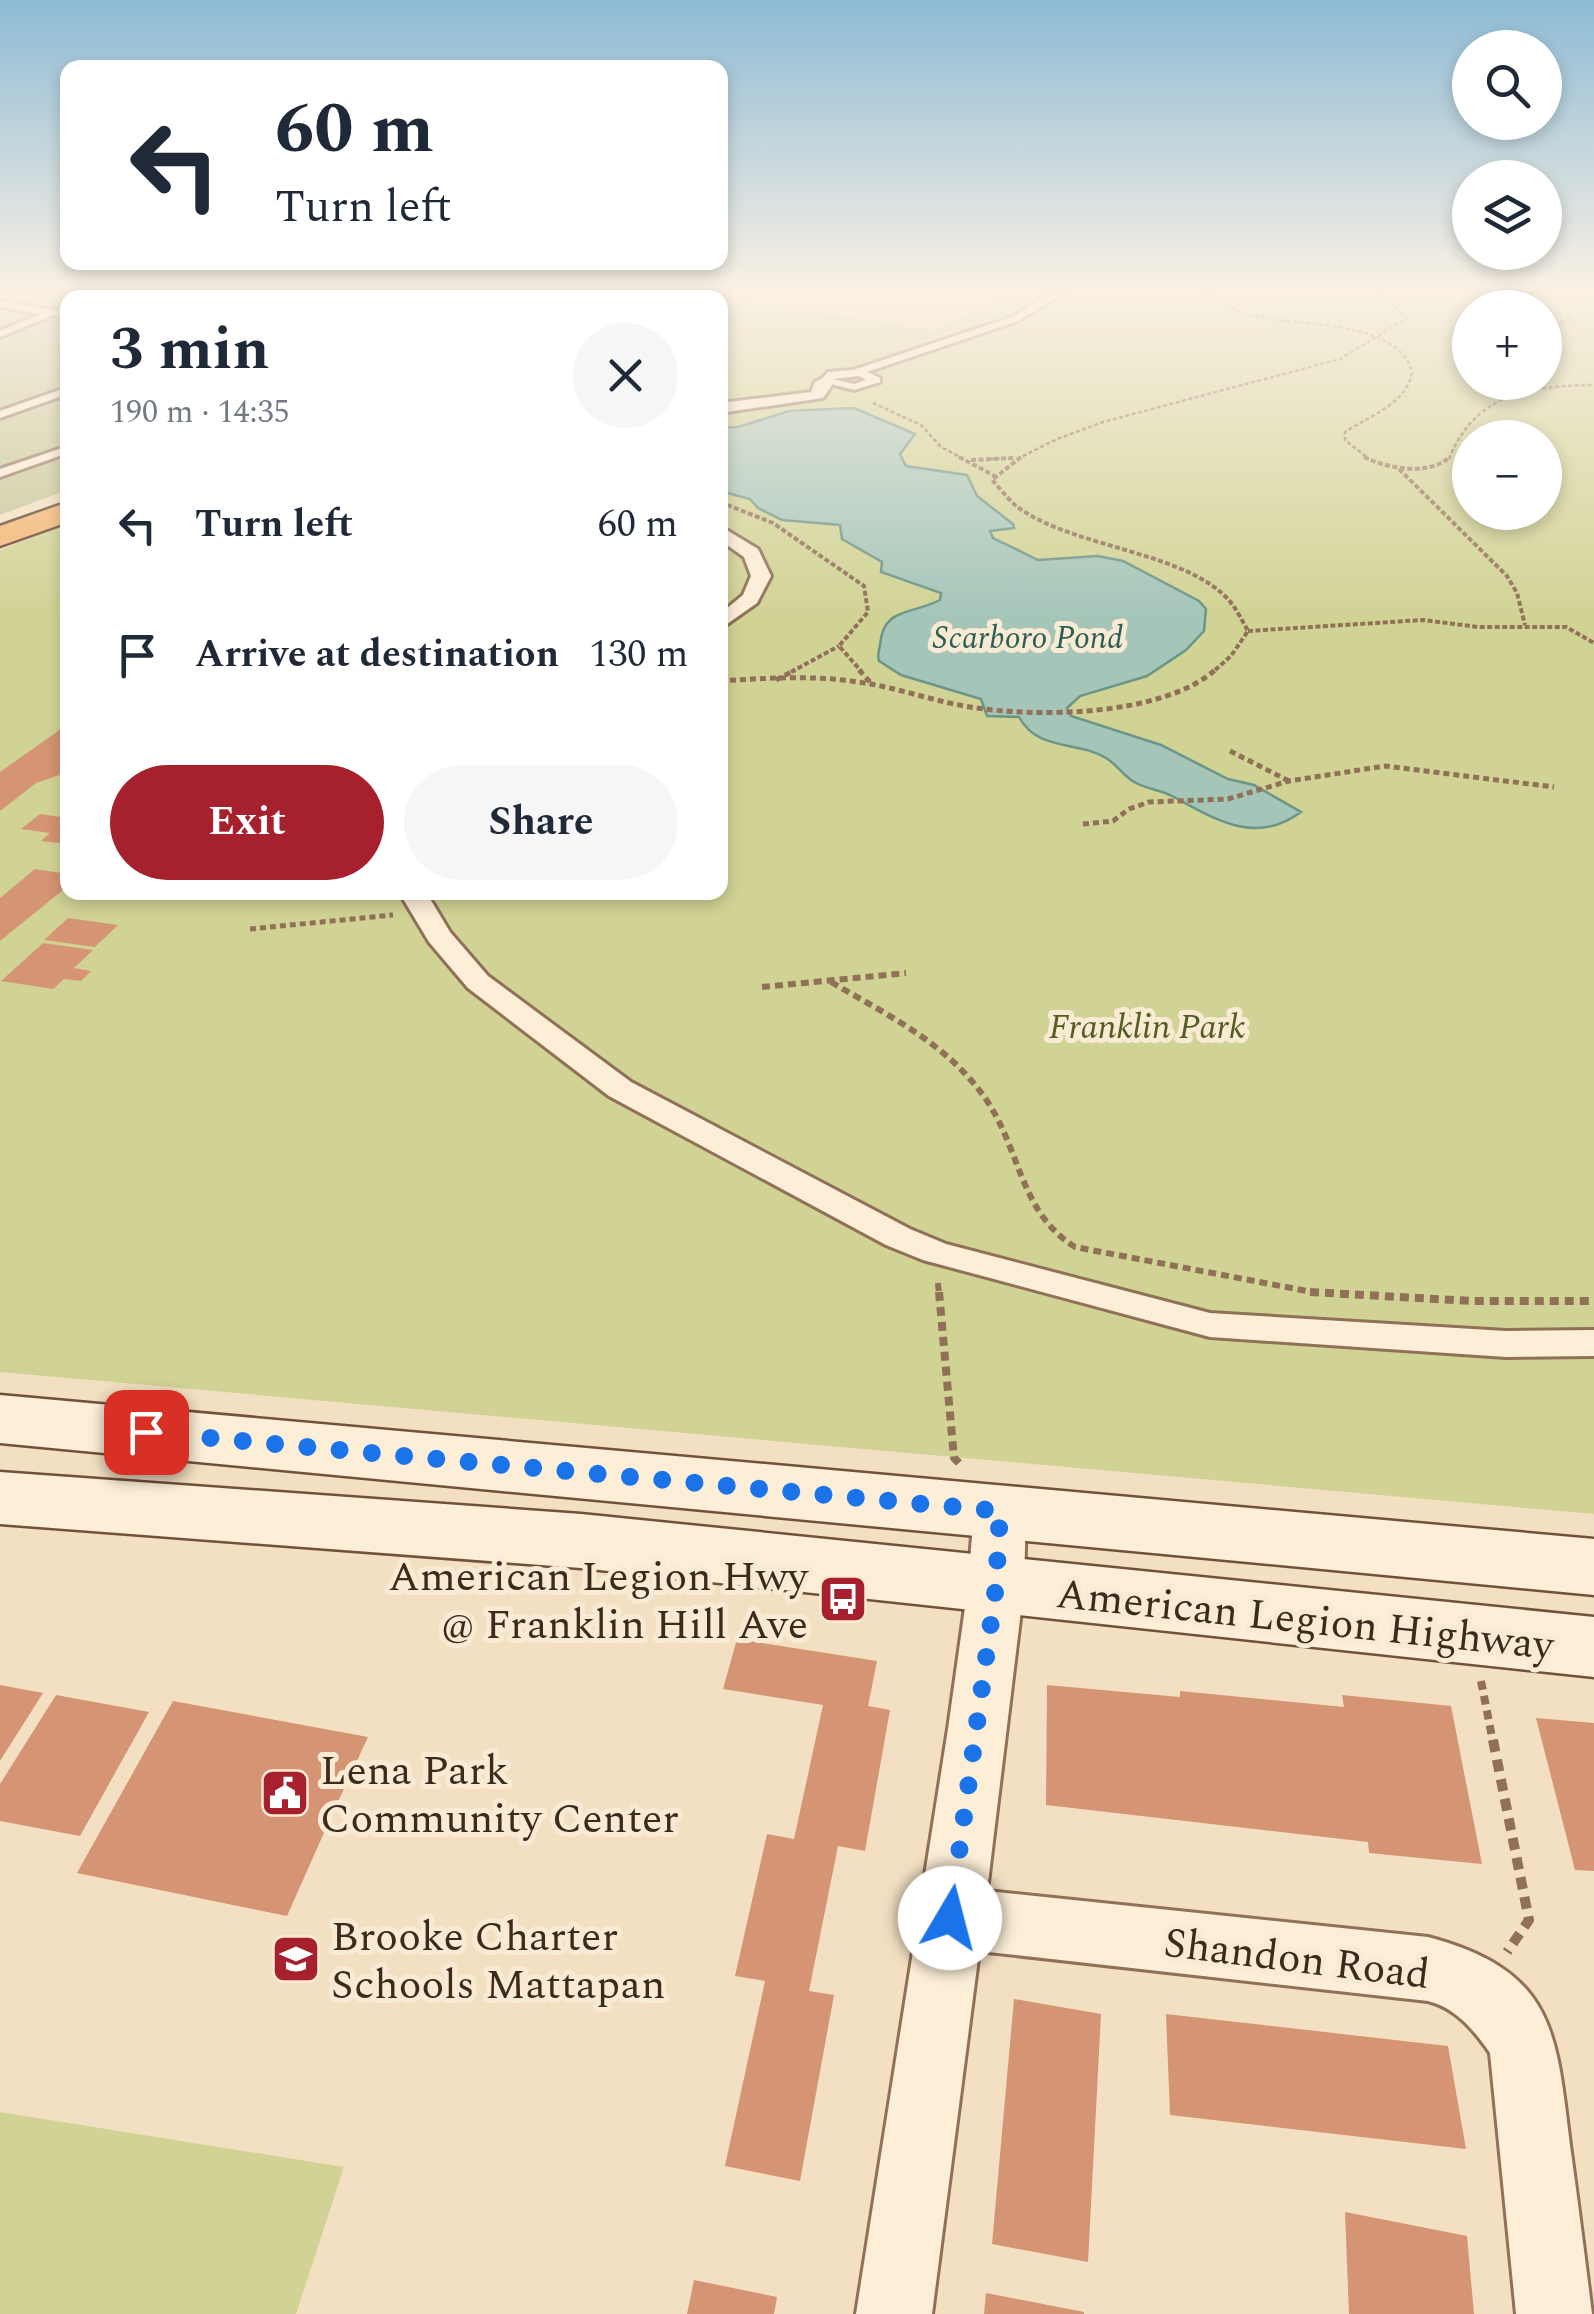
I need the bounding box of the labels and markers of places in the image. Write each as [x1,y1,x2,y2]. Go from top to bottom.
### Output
pin [104,1390,189,1475]
place label: American Legion Hwy @ Franklin Hill Ave [388,1546,810,1657]
bus stop icon: American Legion Hwy @ Franklin Hill Ave [817,1573,869,1625]
place label: Lena Park Community Center [320,1740,679,1851]
public building icon: Lena Park Community Center [259,1767,311,1819]
place label: Brooke Charter Schools Mattapan [331,1906,665,2017]
school or university icon: Brooke Charter Schools Mattapan [270,1933,322,1985]

